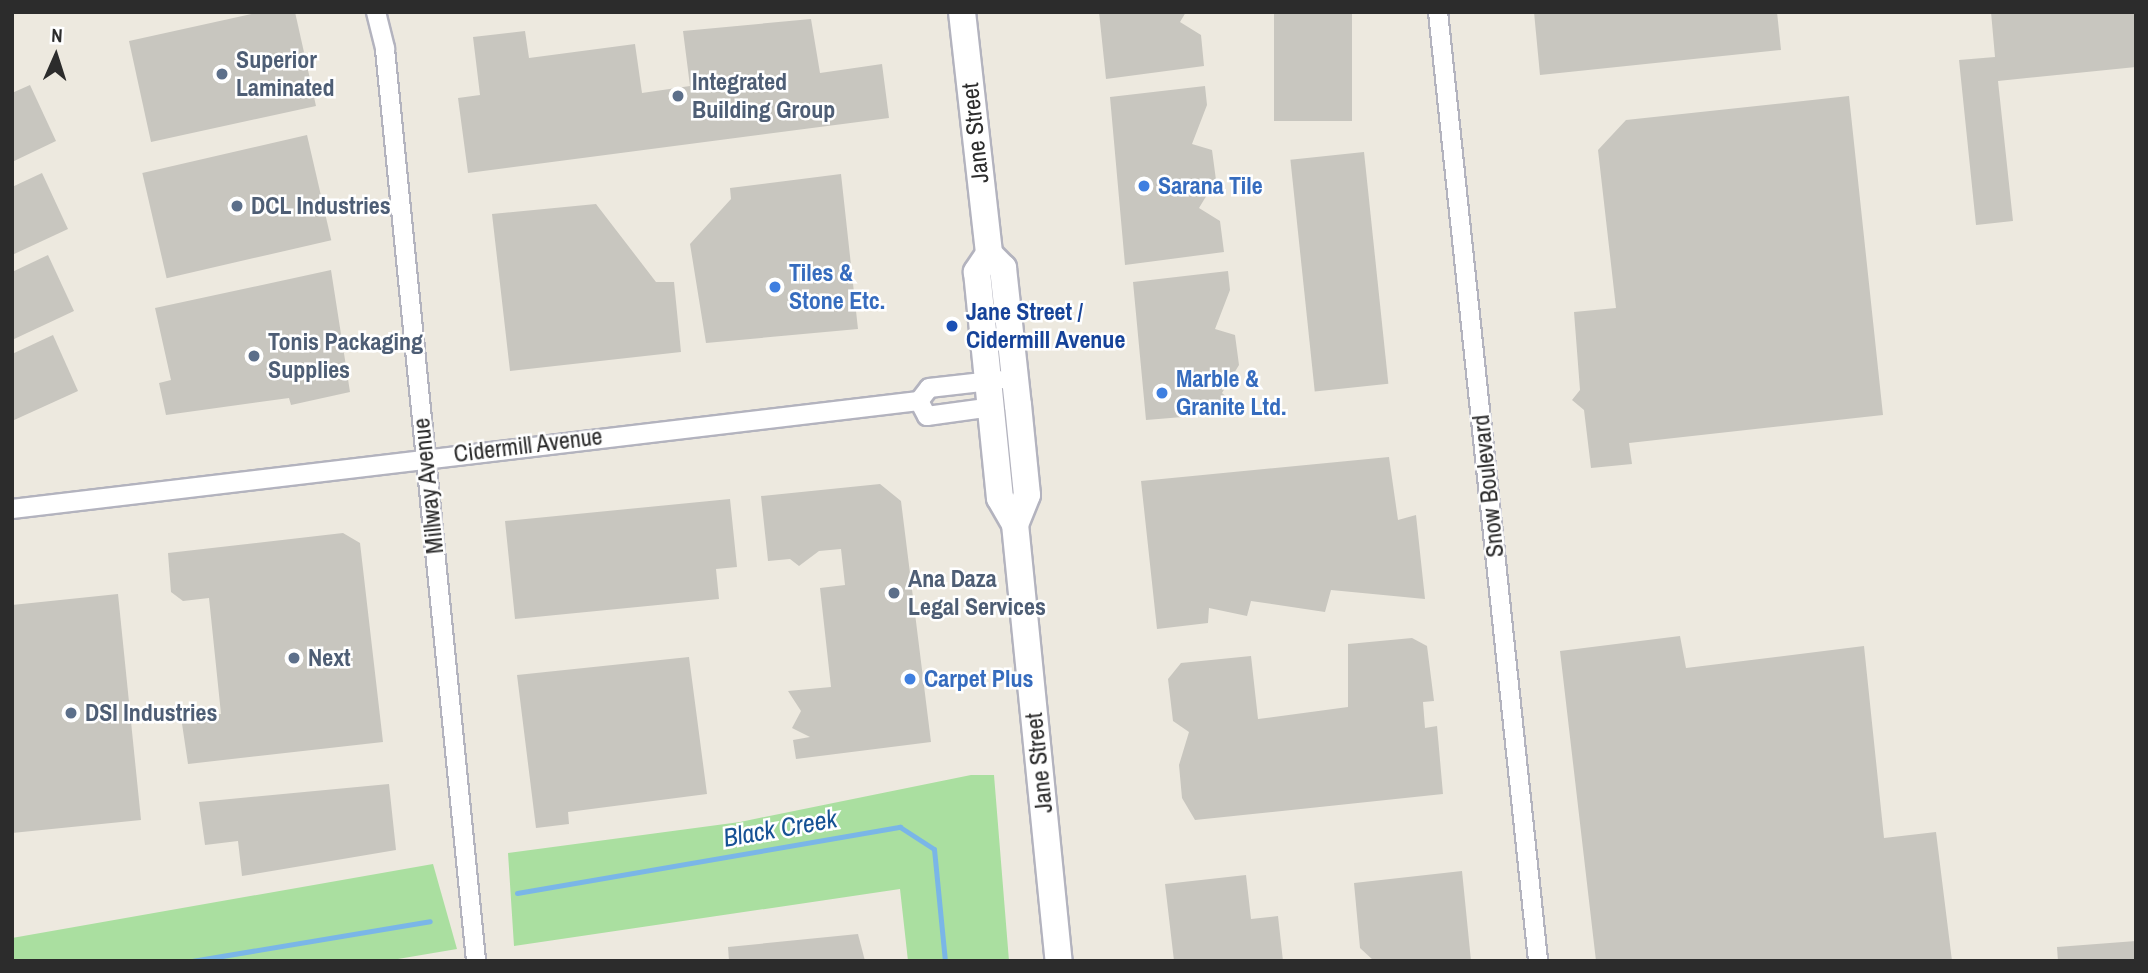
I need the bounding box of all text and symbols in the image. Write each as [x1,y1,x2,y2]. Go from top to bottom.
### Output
north arrow [21,21,91,91]
text: N [51,22,63,48]
place label: Superior Laminated [236,46,334,102]
marker: Superior Laminated [214,66,230,82]
place label: Integrated Building Group [692,68,835,124]
street label: Jane Street [955,81,995,185]
marker: Integrated Building Group [670,88,686,104]
place label: Sarana Tile [1158,172,1263,200]
marker: Sarana Tile [1136,178,1152,194]
place label: DCL Industries [251,192,391,220]
marker: DCL Industries [229,198,245,214]
place label: Tiles & Stone Etc. [789,259,885,315]
marker: Tiles & Stone Etc. [767,279,783,295]
place label: Jane Street / Cidermill Avenue [966,298,1126,354]
marker: Jane Street / Cidermill Avenue [944,318,960,334]
place label: Tonis Packaging Supplies [268,328,423,384]
marker: Tonis Packaging Supplies [246,348,262,364]
place label: Marble & Granite Ltd. [1176,365,1286,421]
marker: Marble & Granite Ltd. [1154,385,1170,401]
street label: Snow Boulevard [1466,413,1510,559]
street label: Millway Avenue [406,416,450,556]
street label: Cidermill Avenue [452,422,604,468]
place label: Ana Daza Legal Services [908,565,1046,621]
marker: Ana Daza Legal Services [886,585,902,601]
place label: Next [308,644,351,672]
marker: Next [286,650,302,666]
place label: Carpet Plus [924,665,1033,693]
marker: Carpet Plus [902,671,918,687]
place label: DSI Industries [85,699,217,727]
marker: DSI Industries [63,705,79,721]
street label: Jane Street [1019,711,1059,815]
water label: Black Creek [721,803,839,853]

